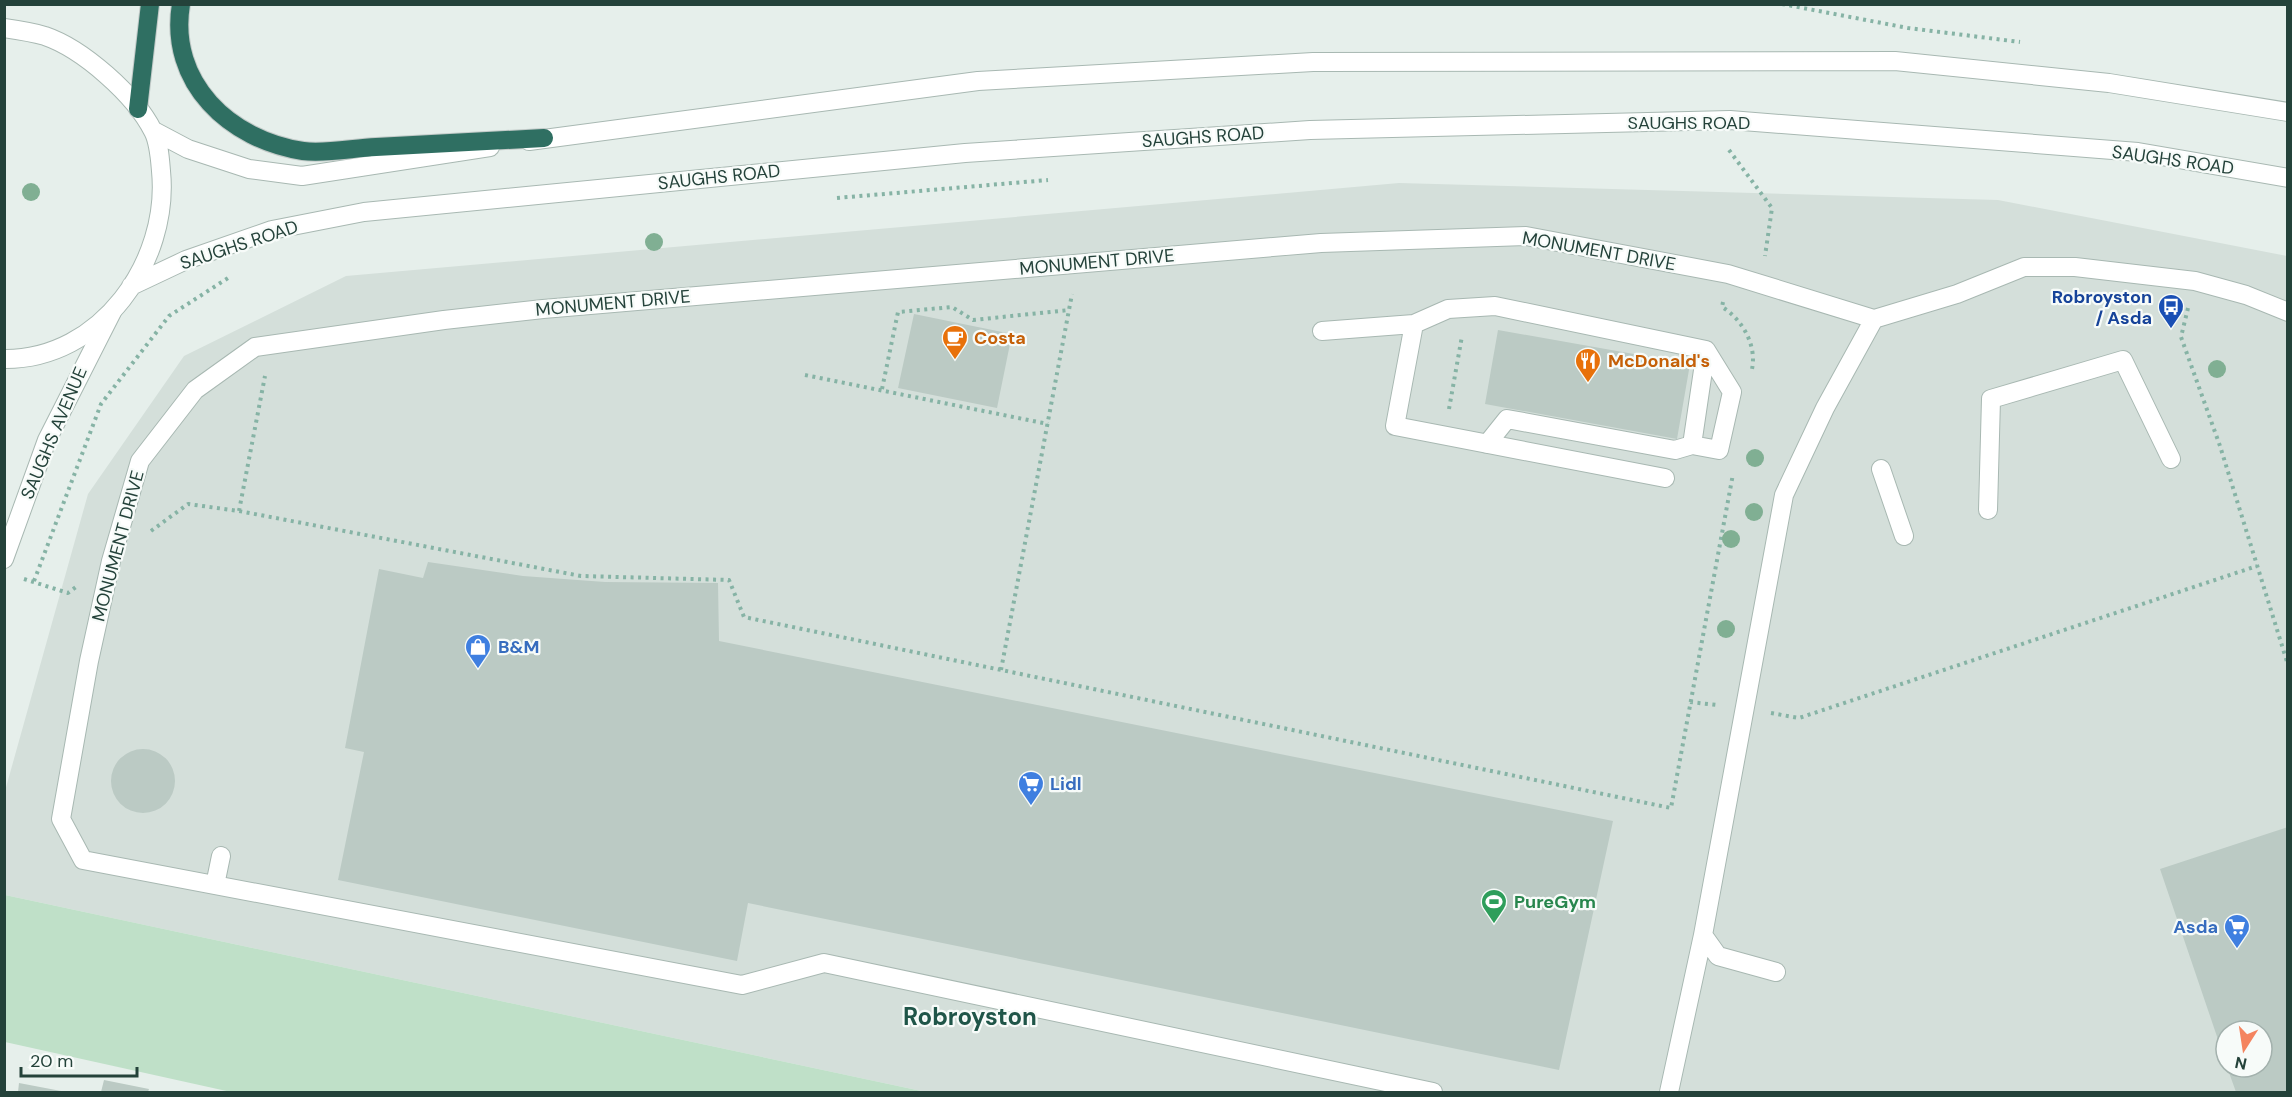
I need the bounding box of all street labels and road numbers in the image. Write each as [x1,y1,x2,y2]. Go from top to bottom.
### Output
street label: SAUGHS ROAD [1628,111,1750,135]
street label: SAUGHS ROAD [1141,121,1265,153]
street label: SAUGHS ROAD [2111,140,2235,180]
street label: SAUGHS ROAD [657,159,781,195]
street label: SAUGHS ROAD [177,215,301,275]
street label: MONUMENT DRIVE [1520,226,1678,276]
street label: MONUMENT DRIVE [1019,243,1175,281]
street label: MONUMENT DRIVE [535,284,691,322]
street label: SAUGHS AVENUE [15,363,93,503]
street label: MONUMENT DRIVE [86,468,150,624]

